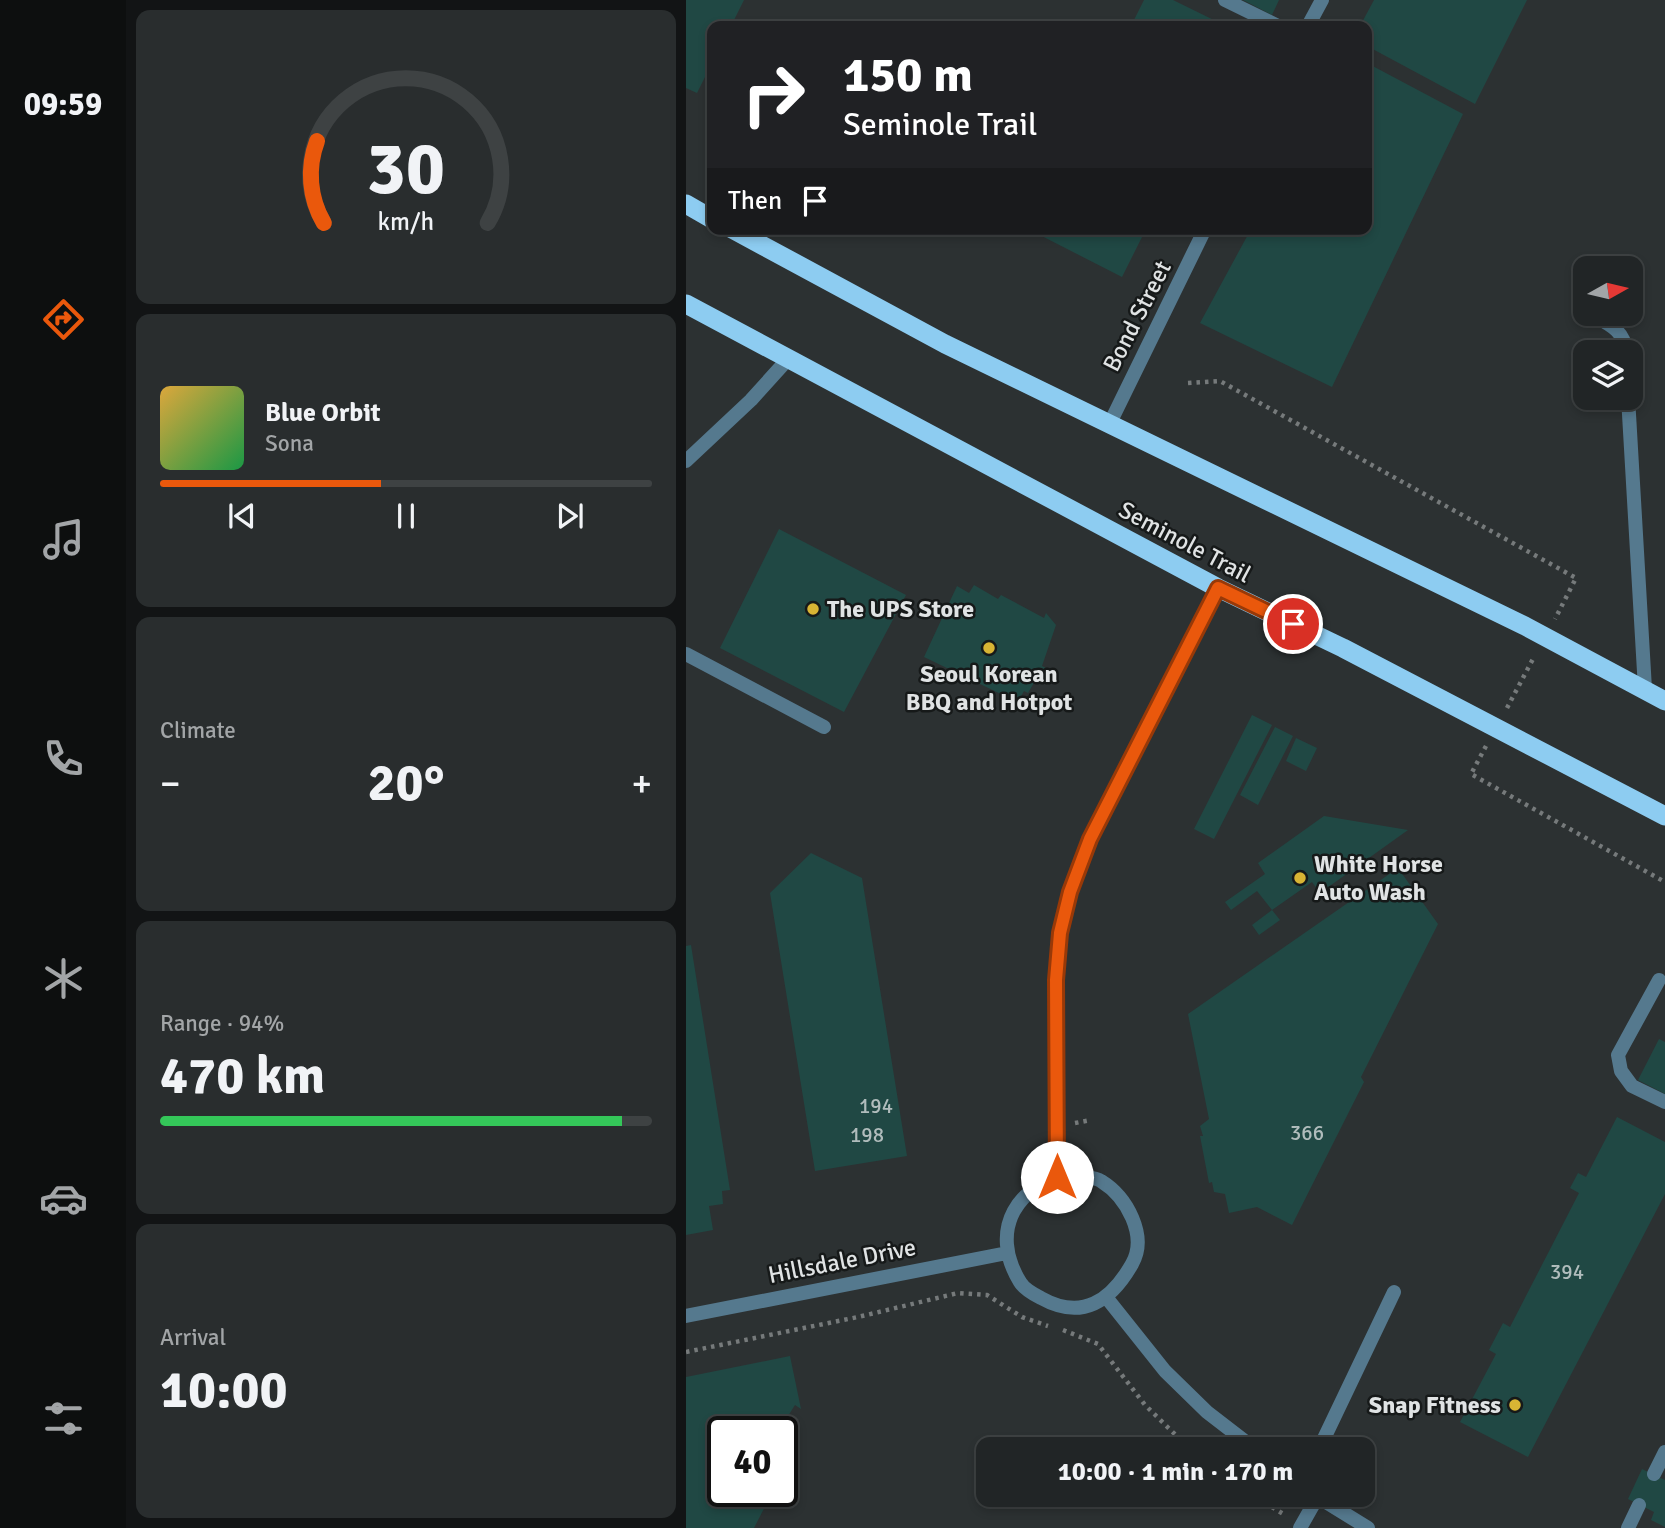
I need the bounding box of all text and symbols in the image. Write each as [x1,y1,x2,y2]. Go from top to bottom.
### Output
text: 150 m [843,45,973,105]
icon: right [728,49,819,140]
text: 09:59 [24,85,102,124]
text: Seminole Trail [843,105,1037,144]
text: 30 [367,125,445,214]
icon: arrive [796,182,834,220]
text: Then [728,185,782,217]
text: km/h [378,206,434,237]
street label: Bond Street [1096,255,1178,377]
north arrow [1573,256,1643,326]
map controls [1573,256,1643,410]
icon: directions [39,295,88,344]
button: layers [1573,340,1643,410]
text: Blue Orbit [265,397,381,429]
text: Sona [265,429,314,458]
street label: Seminole Trail [1114,495,1256,589]
icon: previous [223,497,261,535]
icon: pause [387,497,425,535]
icon: next [551,497,589,535]
icon: music [39,515,88,564]
place label: The UPS Store [827,594,974,624]
pin [1263,594,1323,654]
marker: The UPS Store [805,601,821,617]
icon: arrive [1274,605,1312,643]
marker: Seoul Korean BBQ and Hotpot [981,640,997,656]
place label: Seoul Korean BBQ and Hotpot [906,659,1072,717]
text: Climate [160,716,236,745]
icon: phone [39,734,88,783]
text: 20° [368,751,444,815]
text: − [160,760,181,807]
text: + [631,760,652,807]
place label: White Horse Auto Wash [1314,849,1443,907]
marker: White Horse Auto Wash [1292,870,1308,886]
icon: climate [39,954,88,1003]
text: Range · 94% [160,1009,284,1038]
text: 470 km [160,1044,325,1108]
house number: 194 [859,1093,893,1119]
house number: 366 [1290,1120,1324,1146]
house number: 198 [850,1122,884,1148]
position arrow [1020,1140,1094,1214]
icon: car [39,1174,88,1223]
street label: Hillsdale Drive [766,1232,918,1290]
house number: 394 [1550,1259,1584,1285]
text: Arrival [160,1323,226,1352]
text: 10:00 [160,1358,288,1422]
place label: Snap Fitness [1369,1390,1501,1420]
icon: filters [39,1394,88,1443]
marker: Snap Fitness [1507,1397,1523,1413]
speed limit sign: 40 [707,1416,798,1507]
text: 10:00 · 1 min · 170 m [1058,1456,1293,1488]

